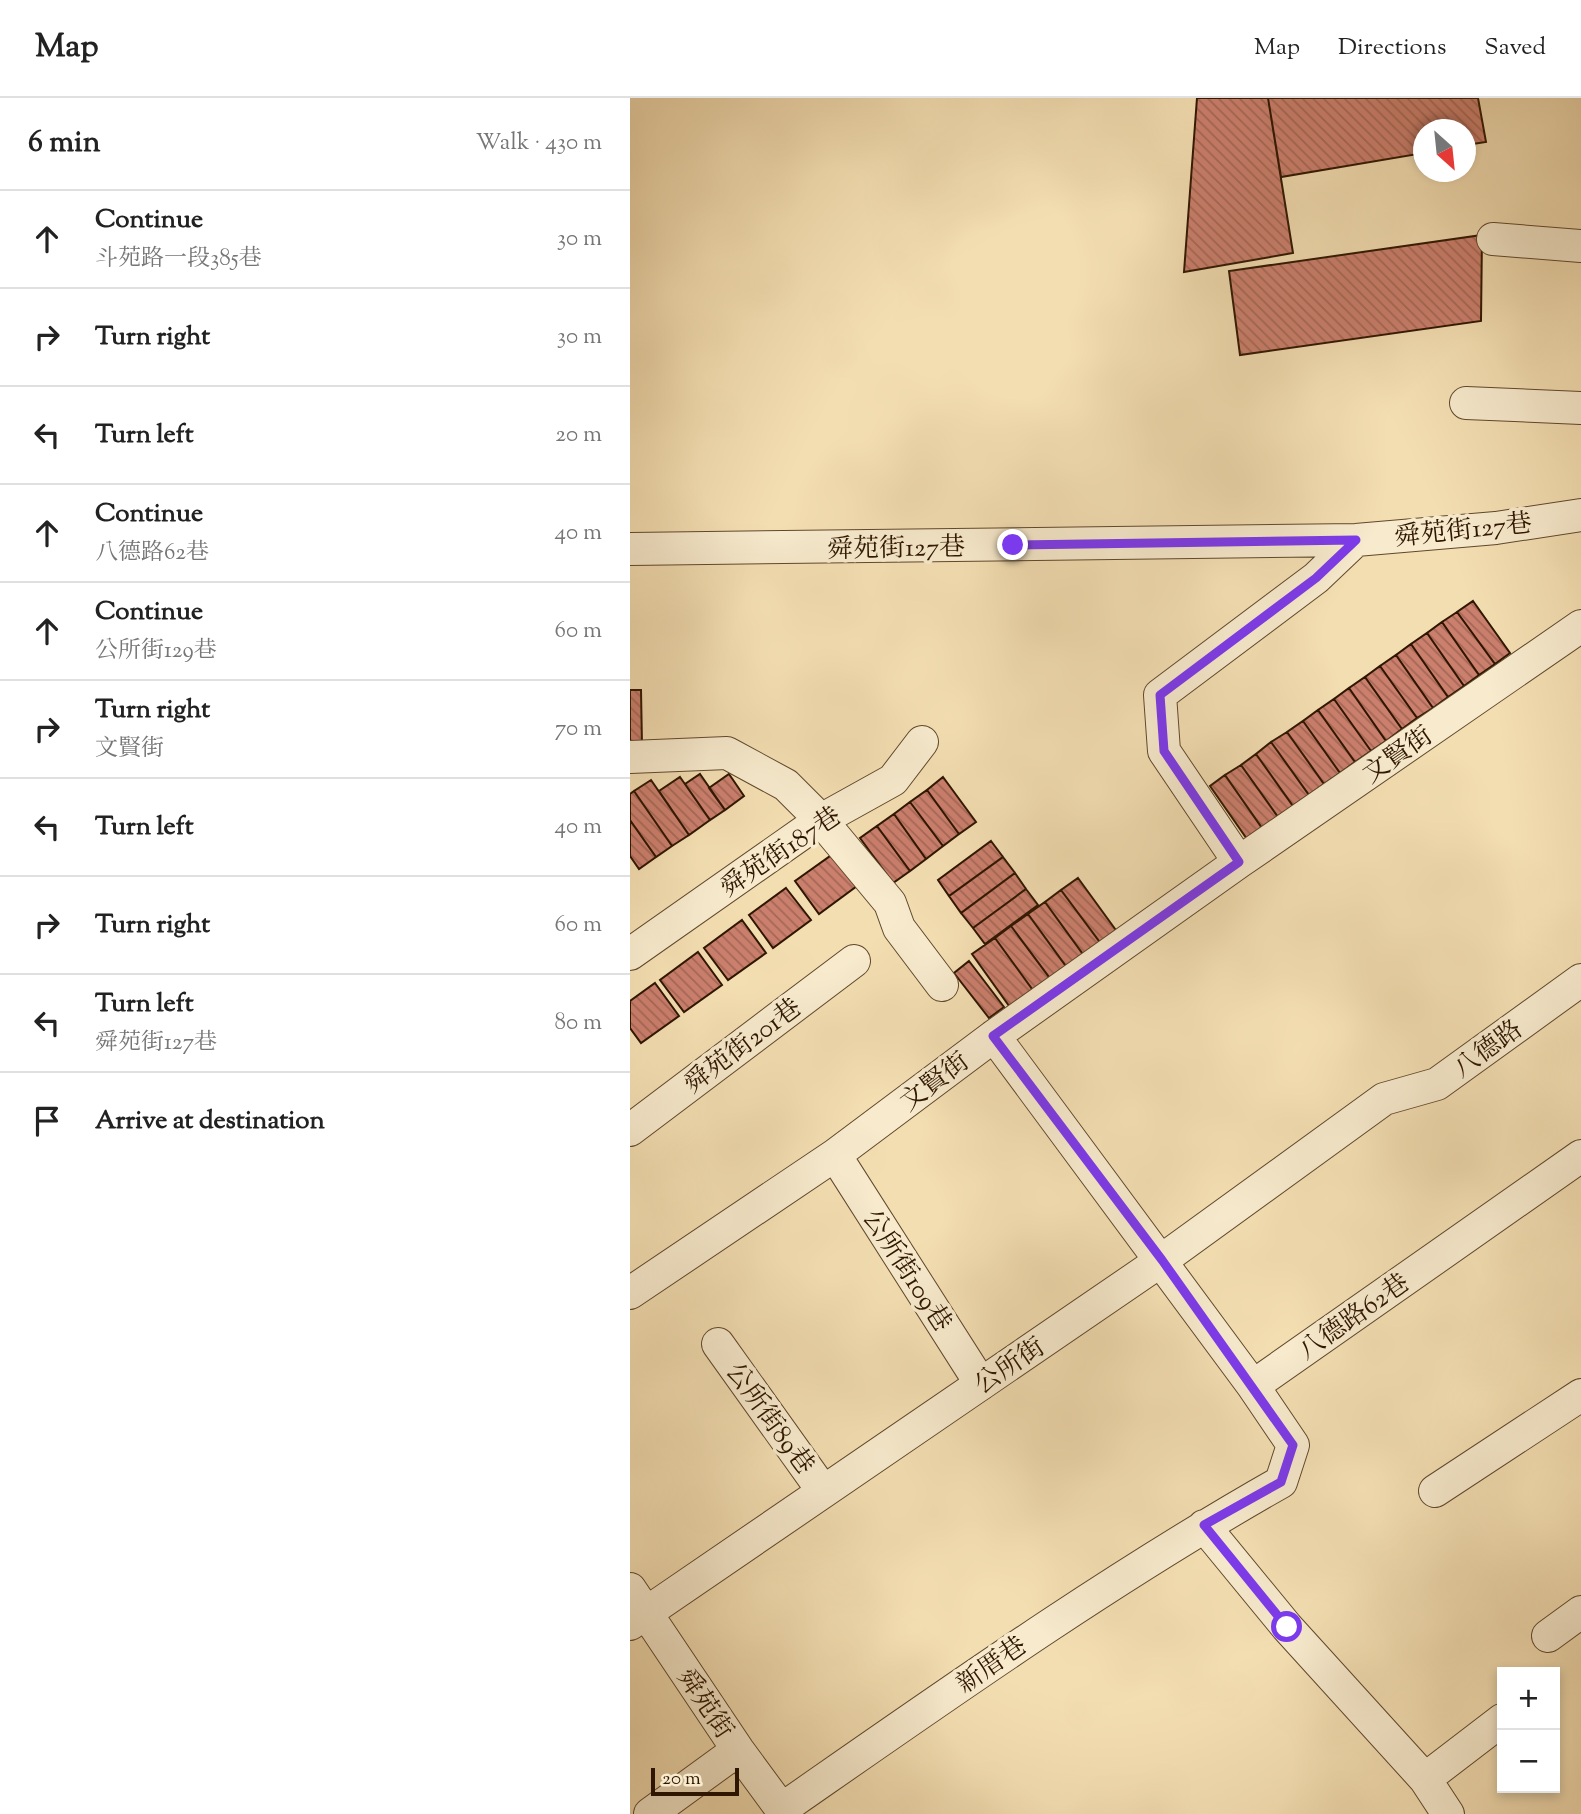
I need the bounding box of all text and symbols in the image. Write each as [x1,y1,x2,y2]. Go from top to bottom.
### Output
text: Map [35,24,99,72]
text: Map [1254,31,1300,65]
text: Directions [1338,31,1446,65]
text: Saved [1484,31,1546,65]
north arrow [1413,119,1476,182]
text: 6 min [28,122,100,165]
text: Walk · 430 m [476,127,602,160]
text: Continue [95,202,203,239]
icon: ahead [28,220,66,258]
text: 30 m [557,223,602,256]
text: 斗苑路一段385巷 [95,243,262,276]
icon: right [28,318,66,356]
text: Turn right [95,319,210,356]
text: 30 m [557,321,602,354]
icon: left [28,416,66,454]
text: Turn left [95,417,194,454]
text: 20 m [555,419,602,452]
text: Continue [95,496,203,533]
street label: 舜苑街127巷 [1393,506,1534,557]
icon: ahead [28,514,66,552]
text: 40 m [555,517,602,550]
route end [997,529,1028,560]
street label: 舜苑街127巷 [827,530,965,569]
text: 八德路62巷 [95,537,209,570]
text: Continue [95,594,203,631]
icon: ahead [28,612,66,650]
text: 60 m [554,615,602,648]
text: 公所街129巷 [95,635,217,668]
text: Turn right [95,692,210,729]
icon: right [28,710,66,748]
text: 70 m [555,713,602,746]
street label: 文賢街 [1356,719,1441,794]
text: 文賢街 [95,733,164,766]
street label: 舜苑街187巷 [713,799,849,907]
icon: left [28,808,66,846]
text: Turn left [95,809,194,846]
text: 40 m [555,811,602,844]
icon: right [28,906,66,944]
text: Turn right [95,907,210,944]
text: 60 m [554,909,602,942]
text: Turn left [95,986,194,1023]
street label: 舜苑街201巷 [677,991,810,1103]
icon: left [28,1004,66,1042]
text: 80 m [554,1007,602,1040]
street label: 八德路 [1446,1012,1531,1088]
text: 舜苑街127巷 [95,1027,217,1060]
street label: 文賢街 [893,1045,978,1121]
icon: arrive [28,1102,66,1140]
text: Arrive at destination [95,1103,325,1140]
street label: 公所街109巷 [853,1203,959,1340]
street label: 八德路62巷 [1291,1266,1418,1370]
street label: 公所街 [968,1330,1053,1404]
street label: 公所街89巷 [716,1356,822,1483]
route start [1271,1611,1302,1642]
street label: 新厝巷 [950,1629,1035,1704]
street label: 舜苑街 [667,1662,741,1747]
map controls [1497,1667,1560,1793]
button: + [1497,1667,1560,1730]
button: − [1497,1730,1560,1793]
scale bar [651,1765,738,1797]
text: 20 m [662,1766,701,1793]

